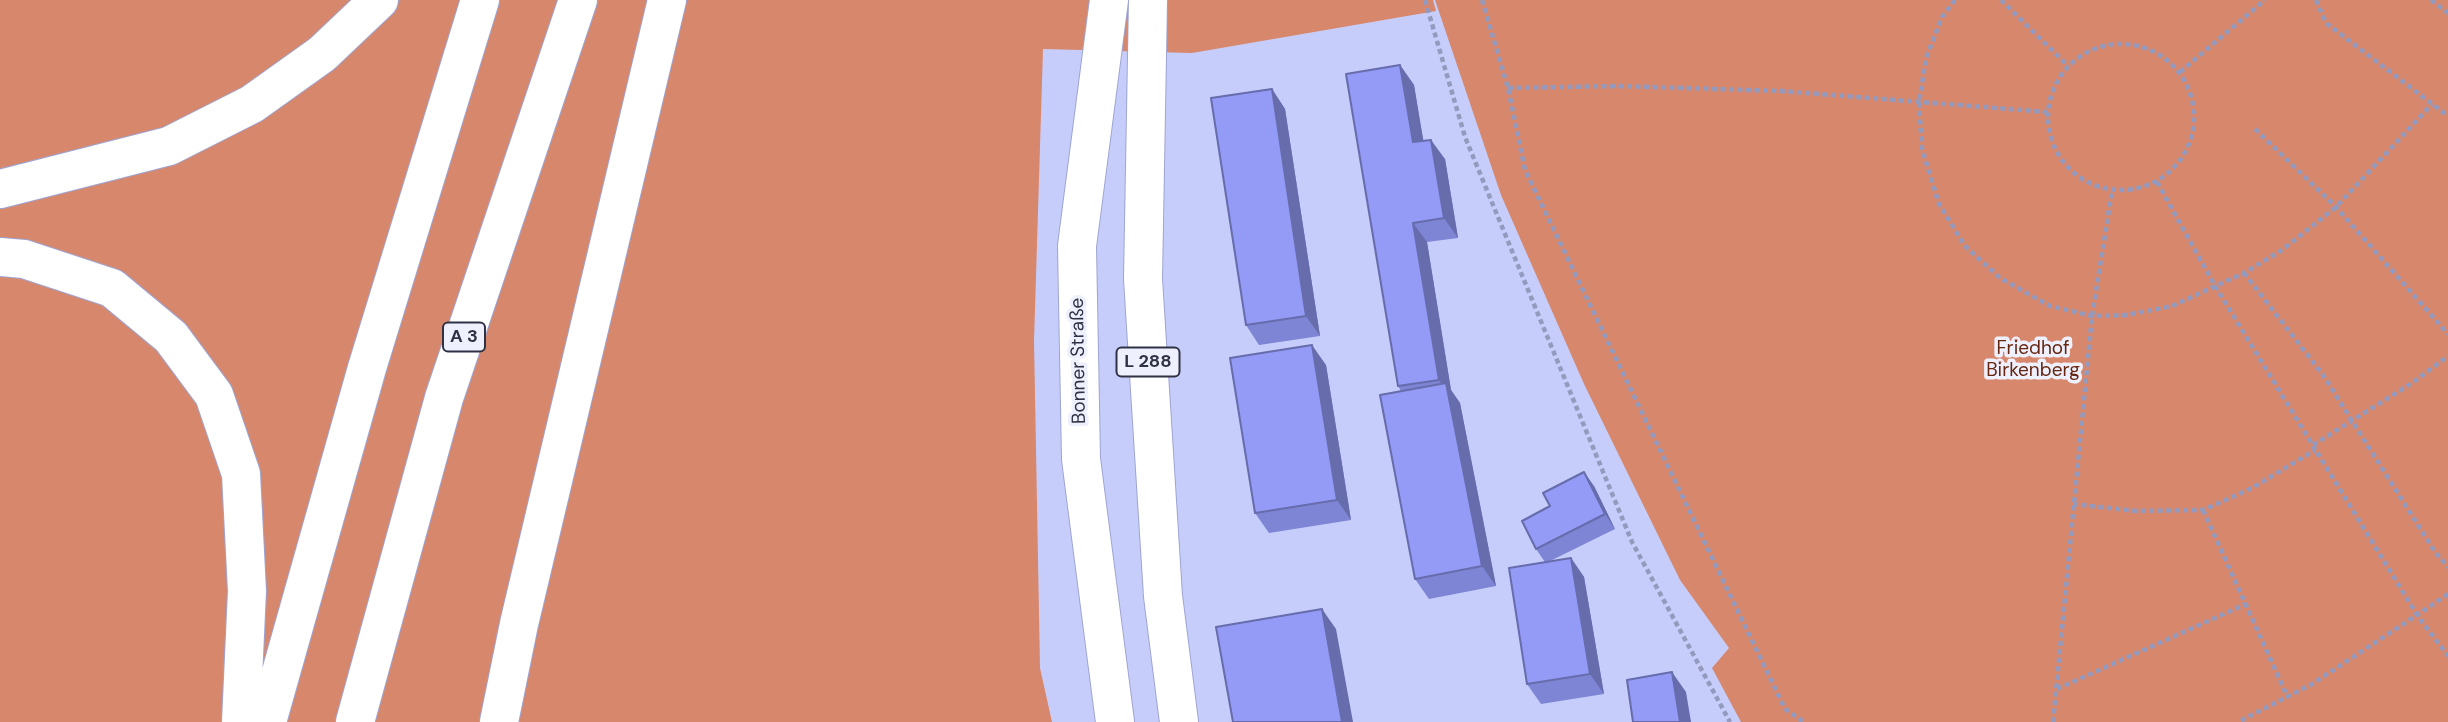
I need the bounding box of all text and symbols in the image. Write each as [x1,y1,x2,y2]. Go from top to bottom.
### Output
street label: Bonner Straße [1066,298,1092,424]
road number: A 3 [443,323,485,352]
park label: Friedhof Birkenberg [1986,338,2080,382]
road number: L 288 [1116,348,1180,376]

